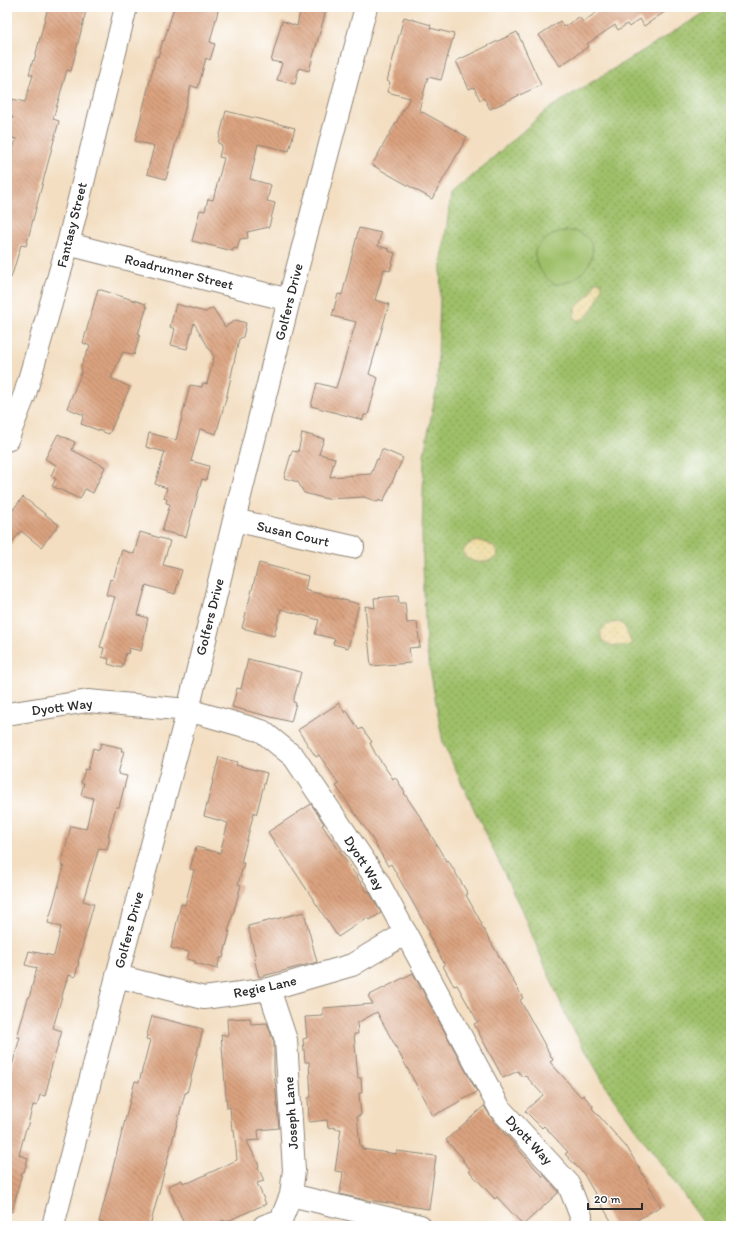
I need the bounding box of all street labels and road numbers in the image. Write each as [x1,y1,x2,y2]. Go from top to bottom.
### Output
street label: Fantasy Street [53,181,91,269]
street label: Roadrunner Street [123,250,235,294]
street label: Golfers Drive [271,261,307,342]
street label: Susan Court [255,517,331,551]
street label: Golfers Drive [192,576,228,657]
street label: Dyott Way [30,695,94,719]
street label: Dyott Way [340,833,388,894]
street label: Golfers Drive [111,889,148,970]
street label: Regie Lane [232,972,298,1002]
street label: Joseph Lane [280,1076,302,1150]
street label: Dyott Way [502,1112,556,1169]

